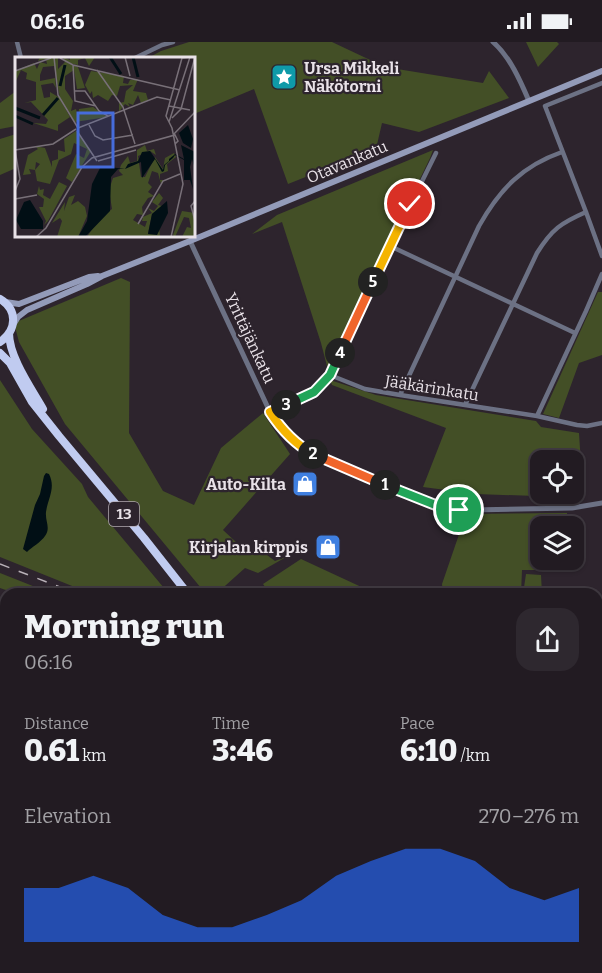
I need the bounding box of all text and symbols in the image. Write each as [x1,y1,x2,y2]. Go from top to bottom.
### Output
text: 06:16 [30,8,85,35]
inset map [15,57,195,237]
place label: Ursa Mikkeli Näkötorni [304,59,399,96]
place icon: Ursa Mikkeli Näkötorni [269,62,299,92]
street label: Otavankatu [304,136,390,188]
pin [384,178,435,229]
icon: check [393,187,426,220]
pin: 5 [358,267,388,297]
text: 5 [369,272,377,291]
street label: Yrittäjänkatu [221,290,279,386]
pin: 4 [325,338,355,368]
text: 4 [335,343,345,362]
street label: Jääkärinkatu [383,371,480,405]
pin: 3 [271,390,301,420]
text: 3 [281,395,291,414]
pin: 2 [298,439,328,469]
text: 2 [308,444,318,463]
map controls [530,450,584,570]
button: locate [530,450,584,504]
shop icon: Auto-Kilta [290,469,320,499]
pin: 1 [370,470,400,500]
place label: Auto-Kilta [206,475,286,494]
text: 1 [382,475,388,494]
pin [433,484,484,535]
icon: arrive [442,493,475,526]
road number: 13 [109,502,139,526]
button: layers [530,516,584,570]
shop icon: Kirjalan kirppis [313,532,343,562]
place label: Kirjalan kirppis [189,538,308,557]
text: Morning run [24,607,224,647]
button: share [516,608,579,671]
text: 06:16 [24,650,73,674]
text: Distance [24,714,89,733]
text: Time [212,714,250,733]
text: Pace [400,714,435,733]
text: 0.61 [24,733,79,769]
text: 3:46 [212,733,273,769]
text: 6:10 [400,733,457,769]
text: km [79,746,106,765]
text: /km [457,746,490,765]
text: Elevation [24,804,111,828]
text: 270–276 m [479,804,579,828]

